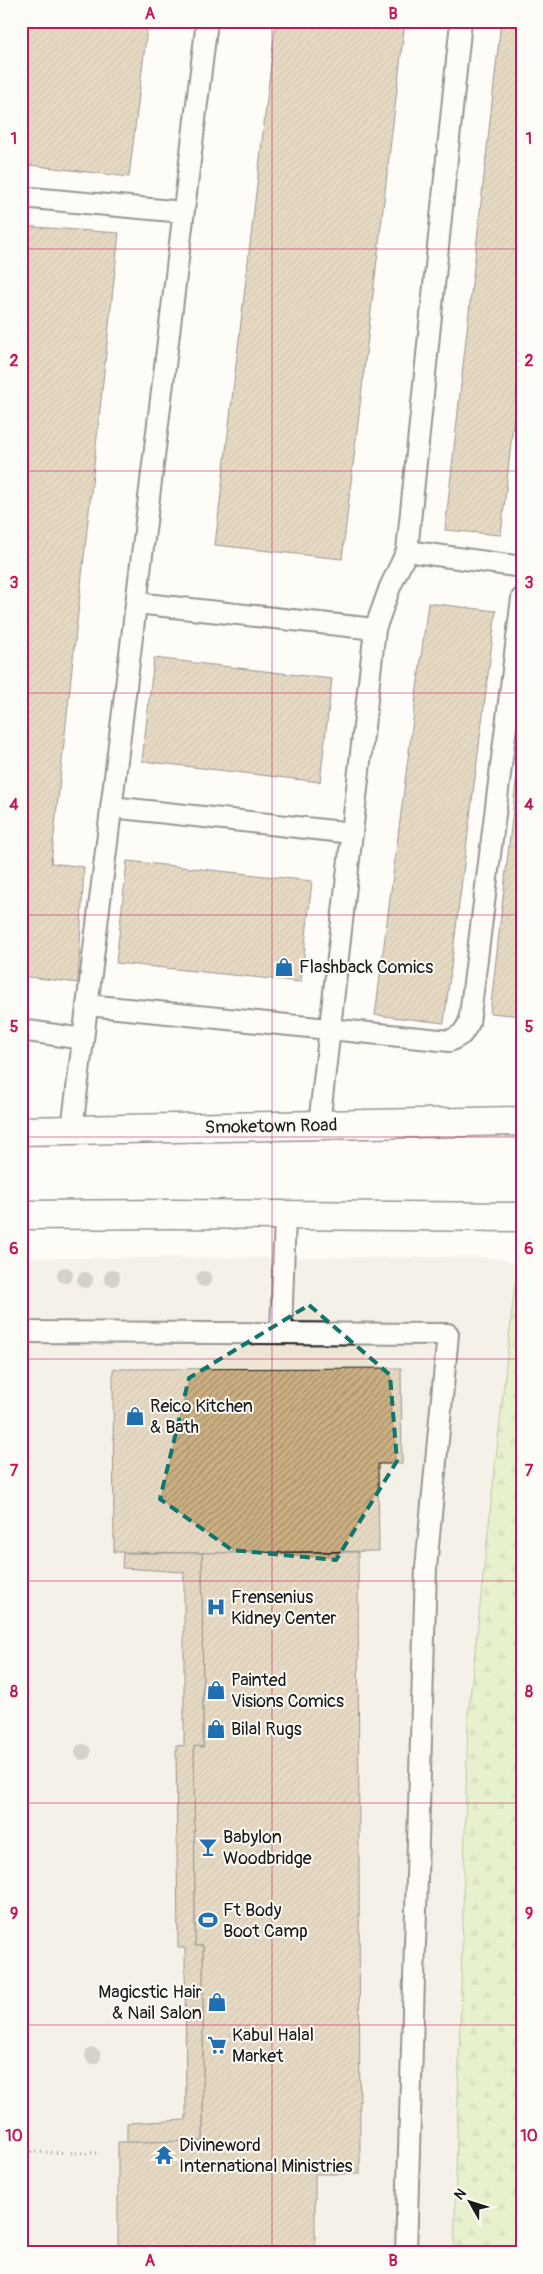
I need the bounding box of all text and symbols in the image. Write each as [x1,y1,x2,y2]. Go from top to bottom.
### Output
text: A [145,4,156,24]
text: B [388,4,398,24]
text: 1 [11,129,17,149]
text: 1 [526,129,532,149]
text: 2 [10,351,19,371]
text: 2 [525,351,534,371]
text: 3 [10,573,19,593]
text: 3 [525,573,534,593]
text: 4 [9,795,19,815]
text: 4 [524,795,534,815]
shop icon: Flashback Comics [273,956,295,978]
place label: Flashback Comics [299,956,433,979]
text: 5 [10,1017,19,1037]
text: 5 [525,1017,534,1037]
street label: Smoketown Road [204,1114,338,1139]
text: 6 [9,1239,19,1259]
text: 6 [524,1239,534,1259]
place label: Reico Kitchen & Bath [150,1395,253,1439]
shop icon: Reico Kitchen & Bath [124,1405,146,1427]
text: 7 [10,1461,19,1481]
text: 7 [525,1461,534,1481]
place label: Frensenius Kidney Center [231,1586,337,1630]
hospital icon: Frensenius Kidney Center [205,1596,227,1618]
place label: Painted Visions Comics [231,1669,344,1713]
shop icon: Painted Visions Comics [205,1679,227,1701]
text: 8 [10,1682,18,1702]
text: 8 [525,1682,533,1702]
shop icon: Bilal Rugs [205,1718,227,1740]
place label: Bilal Rugs [231,1718,302,1741]
place label: Babylon Woodbridge [223,1826,312,1870]
bar icon: Babylon Woodbridge [197,1836,219,1858]
place label: Ft Body Boot Camp [223,1899,308,1943]
text: 9 [10,1904,18,1924]
text: 9 [525,1904,533,1924]
sports icon: Ft Body Boot Camp [197,1909,219,1931]
place label: Magicstic Hair & Nail Salon [98,1981,203,2025]
shop icon: Magicstic Hair & Nail Salon [206,1991,228,2013]
place label: Kabul Halal Market [232,2024,314,2068]
supermarket icon: Kabul Halal Market [206,2034,228,2056]
text: 10 [5,2126,23,2146]
text: 10 [520,2126,538,2146]
place label: Divineword International Ministries [179,2134,353,2178]
temple icon: Divineword International Ministries [153,2144,175,2166]
north arrow [446,2176,496,2226]
text: N [451,2185,470,2203]
text: A [145,2251,156,2271]
text: B [388,2251,398,2271]

